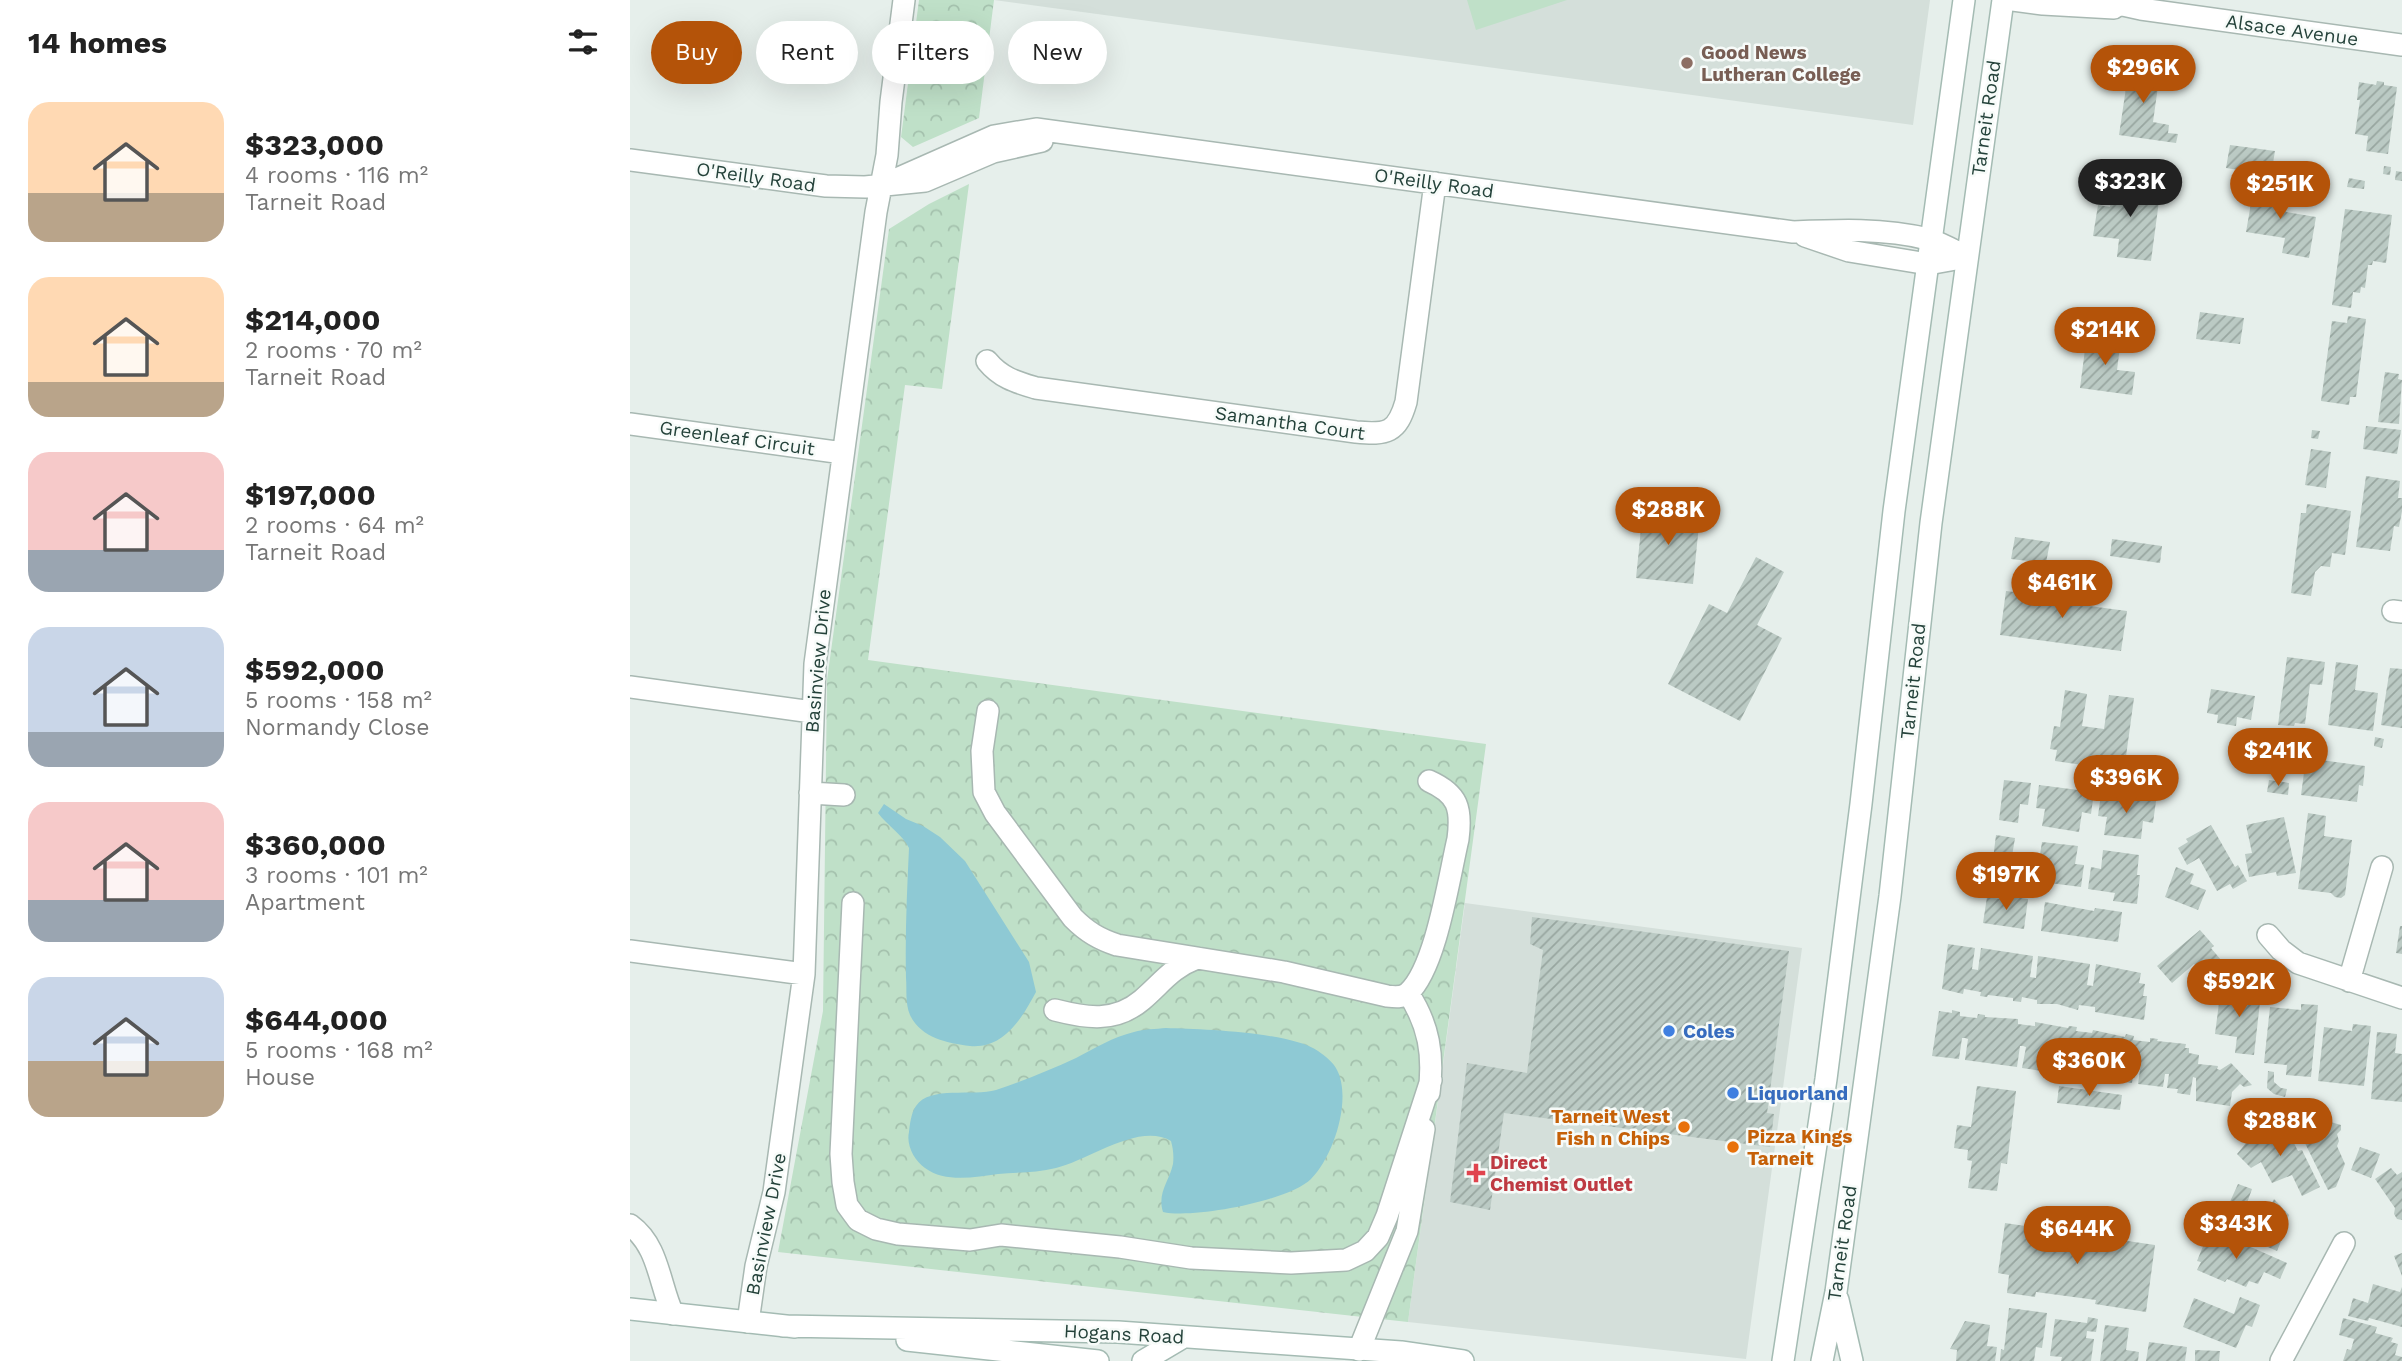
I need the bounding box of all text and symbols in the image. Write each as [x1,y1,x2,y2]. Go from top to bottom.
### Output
street label: Alsace Avenue [2224,9,2360,51]
chip: Buy [651,21,742,84]
chip: Rent [756,21,858,84]
chip: Filters [872,21,994,84]
chip: New [1008,21,1107,84]
icon: filters [564,23,602,61]
text: 14 homes [28,25,167,60]
place label: Good News Lutheran College [1701,41,1861,86]
pin: $296K [2094,46,2192,105]
text: $296K [2107,54,2179,81]
marker: Good News Lutheran College [1679,55,1695,71]
street label: Tarneit Road [1966,59,2006,177]
text: $323,000 [245,127,384,162]
icon: home [84,130,168,214]
street label: O'Reilly Road [695,157,817,197]
pin: $323K [2081,160,2179,219]
text: 4 rooms · 116 m² [245,162,428,189]
pin: $251K [2231,162,2329,221]
street label: O'Reilly Road [1373,163,1495,203]
text: $323K [2094,168,2166,195]
text: $251K [2246,170,2314,197]
text: Tarneit Road [245,189,386,216]
text: $214,000 [245,302,381,337]
icon: home [84,305,168,389]
pin: $214K [2056,308,2154,367]
text: $214K [2070,316,2140,343]
text: 2 rooms · 70 m² [245,337,422,364]
text: Tarneit Road [245,364,386,391]
street label: Samantha Court [1214,401,1366,445]
street label: Greenleaf Circuit [658,416,816,460]
text: $197,000 [245,477,376,512]
icon: home [84,480,168,564]
pin: $288K [1619,488,1717,547]
text: $288K [1631,496,1705,523]
text: 2 rooms · 64 m² [245,512,424,539]
text: Tarneit Road [245,539,386,566]
pin: $461K [2013,560,2111,620]
text: $461K [2027,569,2097,596]
street label: Basinview Drive [800,588,836,734]
street label: Tarneit Road [1895,622,1931,740]
text: $592,000 [245,652,384,687]
icon: home [84,655,168,739]
text: 5 rooms · 158 m² [245,687,432,714]
text: Normandy Close [245,714,430,741]
pin: $241K [2229,728,2327,788]
text: $241K [2244,737,2312,764]
pin: $396K [2077,756,2175,815]
text: $396K [2090,764,2162,791]
text: $360,000 [245,827,386,862]
icon: home [84,830,168,914]
pin: $197K [1957,852,2055,912]
text: $197K [1972,861,2040,888]
text: 3 rooms · 101 m² [245,862,428,889]
text: Apartment [245,889,365,916]
pin: $592K [2190,960,2288,1019]
text: $592K [2203,968,2275,995]
text: $644,000 [245,1002,388,1037]
icon: home [84,1005,168,1089]
place label: Coles [1683,1020,1735,1043]
marker: Coles [1661,1023,1677,1039]
text: 5 rooms · 168 m² [245,1037,433,1064]
pin: $360K [2040,1038,2138,1098]
text: $360K [2052,1047,2126,1074]
text: House [245,1064,315,1091]
place label: Liquorland [1747,1082,1848,1105]
marker: Liquorland [1725,1085,1741,1101]
pin: $288K [2231,1098,2329,1158]
place label: Tarneit West Fish n Chips [1551,1105,1671,1150]
text: $288K [2243,1107,2317,1134]
marker: Tarneit West Fish n Chips [1676,1119,1692,1135]
place label: Pizza Kings Tarneit [1747,1125,1852,1170]
marker: Pizza Kings Tarneit [1725,1139,1741,1155]
street label: Basinview Drive [741,1151,791,1297]
place label: Direct Chemist Outlet [1490,1151,1633,1196]
marker: Direct Chemist Outlet [1468,1165,1484,1181]
street label: Tarneit Road [1822,1184,1862,1302]
pin: $343K [2187,1202,2285,1261]
pin: $644K [2028,1206,2126,1266]
text: $343K [2200,1210,2272,1237]
text: $644K [2040,1215,2114,1242]
street label: Hogans Road [1063,1319,1185,1349]

